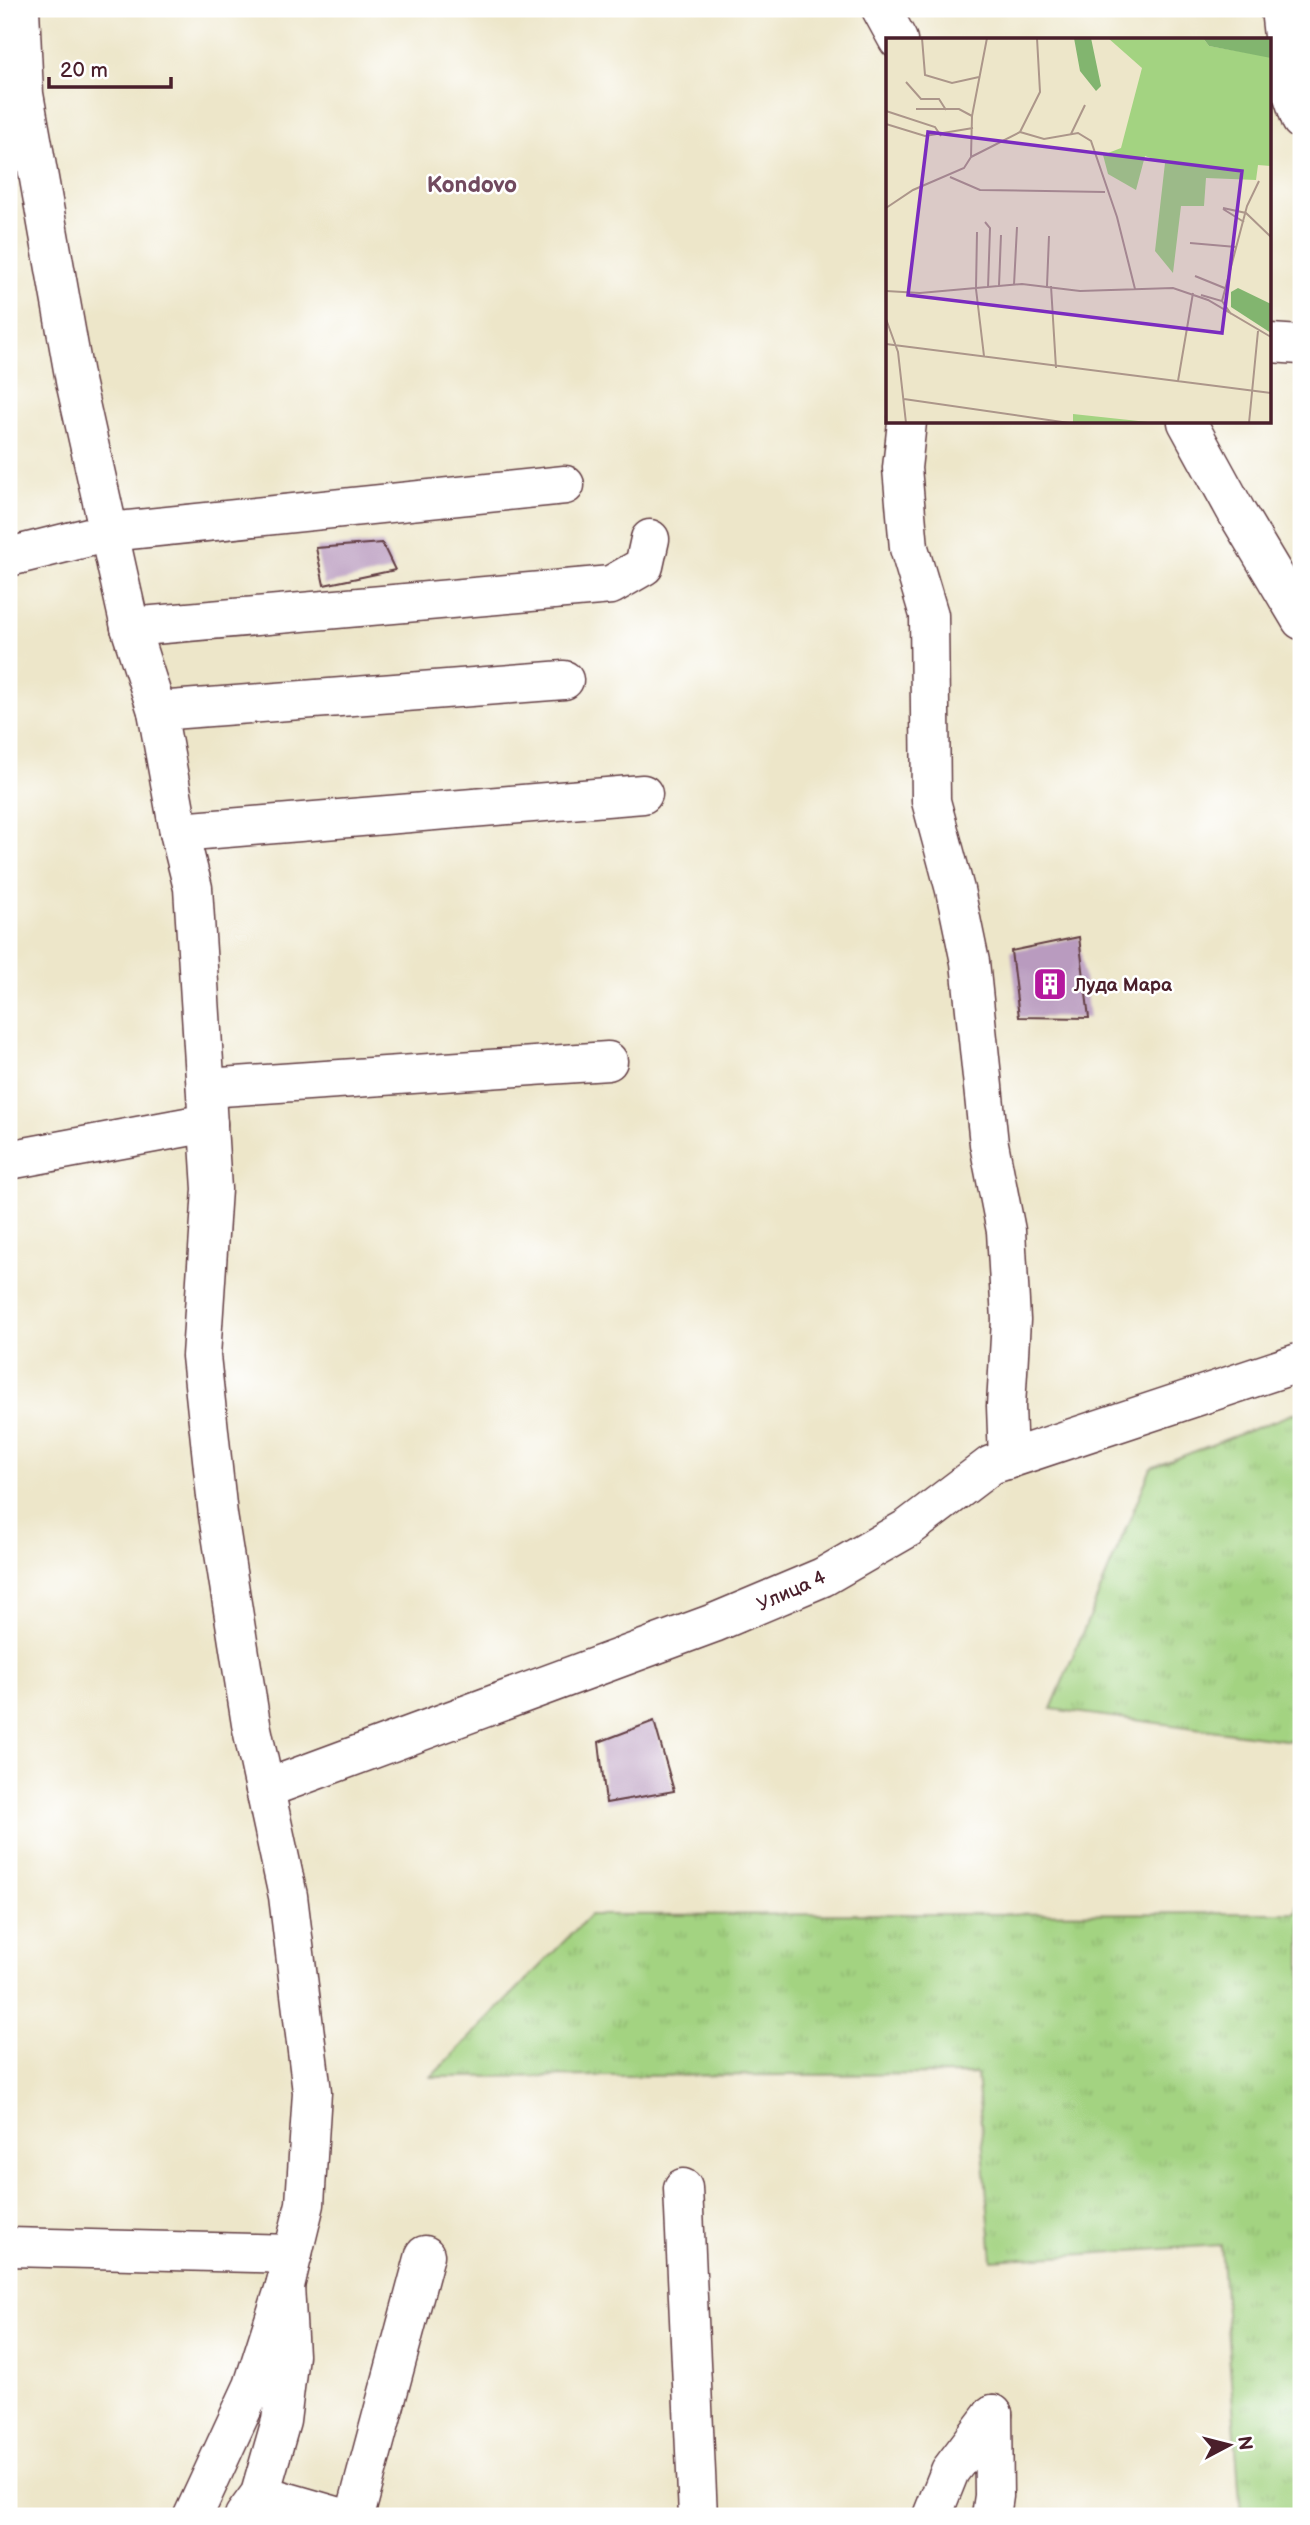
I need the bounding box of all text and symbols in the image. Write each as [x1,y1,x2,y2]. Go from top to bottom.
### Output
inset map [886,38,1272,424]
scale bar [49,46,172,90]
text: 20 m [60,58,108,83]
district label: Kondovo [427,171,517,199]
building icon: Луда Мара [1031,965,1069,1003]
place label: Луда Мара [1073,974,1173,997]
street label: Улица 4 [754,1566,830,1617]
north arrow [1194,2410,1264,2480]
text: N [1232,2435,1257,2452]

